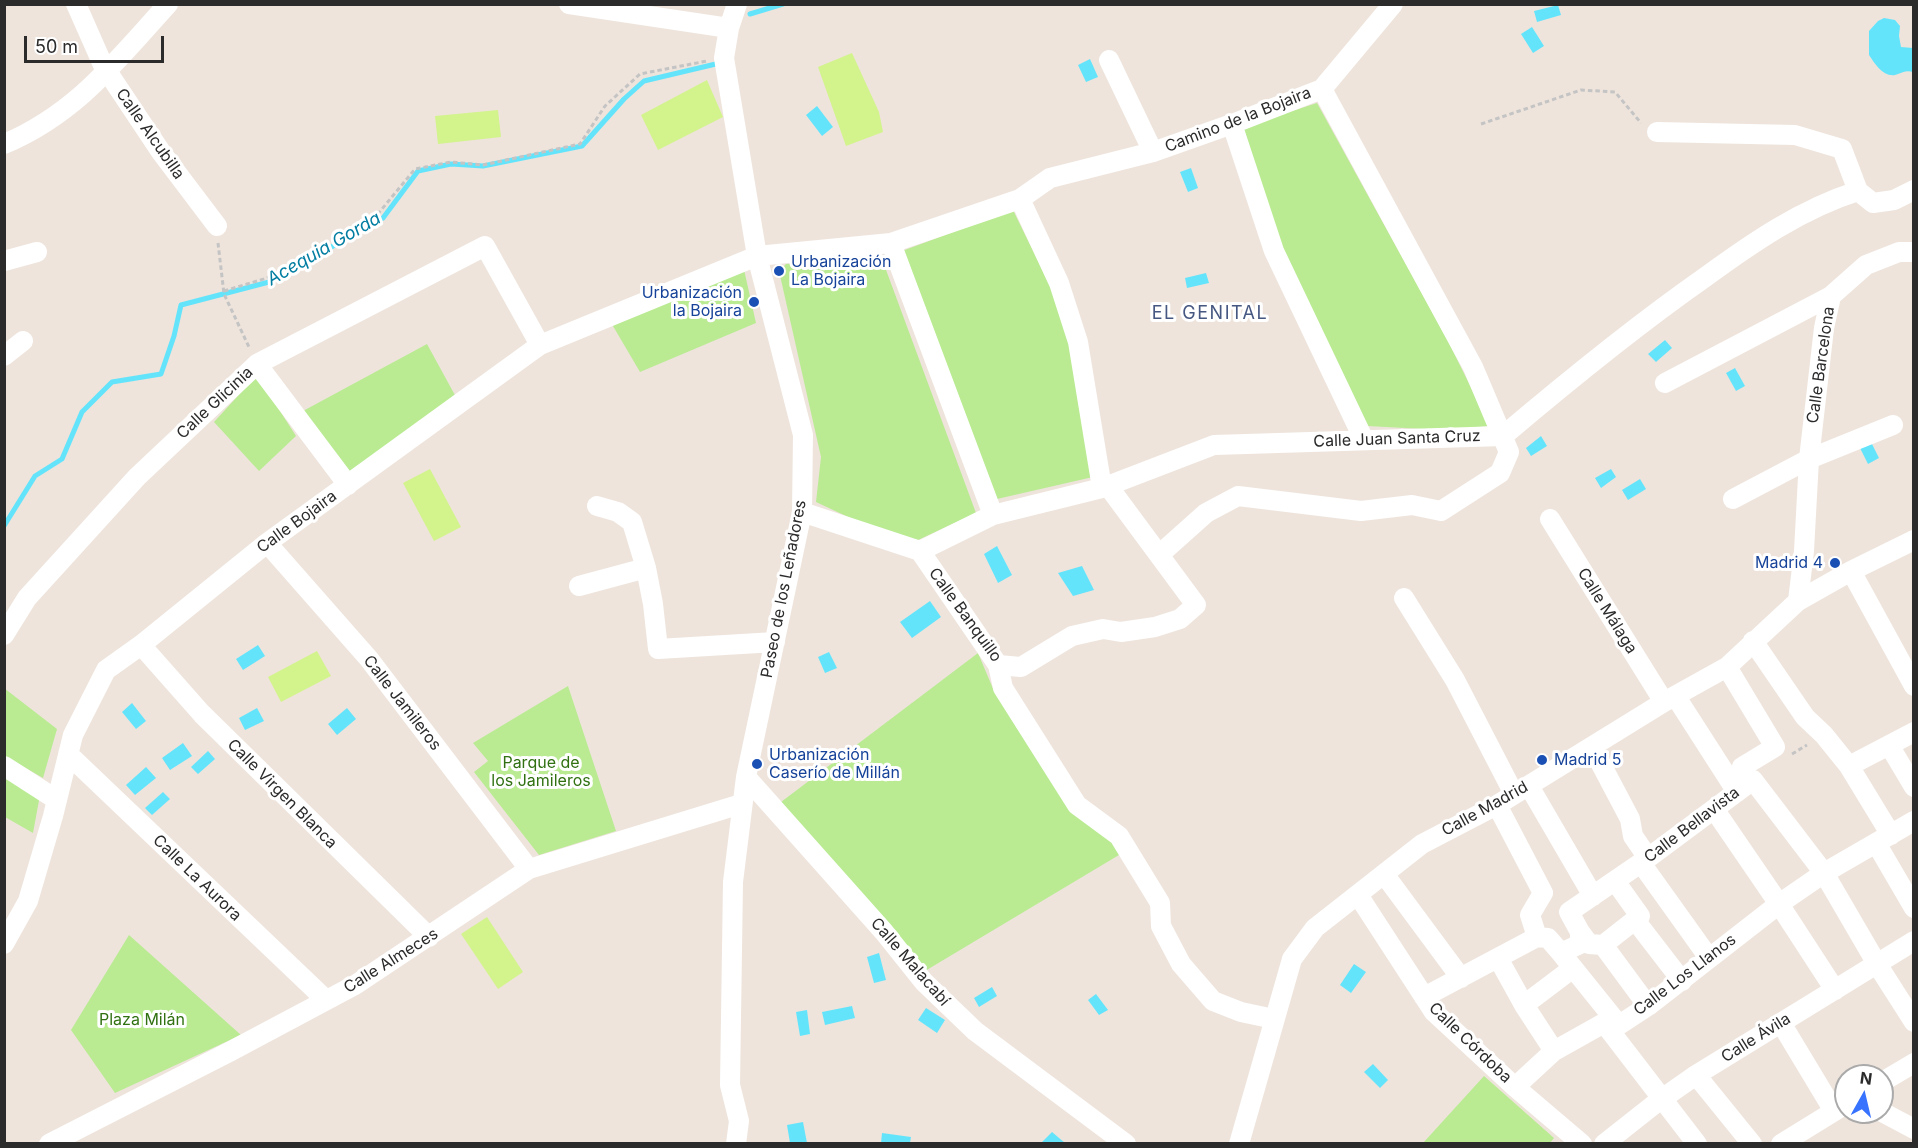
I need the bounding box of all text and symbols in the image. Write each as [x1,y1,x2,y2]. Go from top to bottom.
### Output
scale bar [27,24,166,62]
text: 50 m [35,36,78,57]
street label: Camino de la Bojaira [1162,83,1314,157]
street label: Calle Alcubilla [112,85,188,183]
water label: Acequia Gorda [263,208,385,290]
place label: Urbanización La Bojaira [791,252,891,290]
marker: Urbanización La Bojaira [772,264,786,278]
place label: Urbanización la Bojaira [642,283,742,321]
marker: Urbanización la Bojaira [747,295,761,309]
district label: EL GENITAL [1152,303,1268,325]
street label: Calle Barcelona [1803,305,1839,425]
street label: Calle Glicinia [173,363,257,443]
street label: Calle Juan Santa Cruz [1313,426,1481,452]
street label: Calle Bojaira [253,487,341,557]
street label: Paseo de los Leñadores [757,498,811,680]
place label: Madrid 4 [1755,553,1823,573]
marker: Madrid 4 [1828,556,1842,570]
street label: Calle Banquillo [924,564,1006,666]
street label: Calle Málaga [1573,565,1641,657]
street label: Calle Jamileros [359,652,445,754]
street label: Calle Virgen Blanca [223,735,341,853]
place label: Urbanización Caserío de Millán [769,745,900,783]
place label: Madrid 5 [1554,750,1621,770]
park label: Parque de los Jamileros [491,753,591,791]
marker: Madrid 5 [1535,753,1549,767]
marker: Urbanización Caserío de Millán [750,757,764,771]
street label: Calle Madrid [1439,777,1531,841]
street label: Calle Bellavista [1641,783,1743,867]
street label: Calle La Aurora [149,831,245,925]
street label: Calle Malacabí [867,914,953,1010]
street label: Calle Almeces [340,924,442,998]
street label: Calle Los Llanos [1630,930,1740,1020]
street label: Calle Córdoba [1425,999,1515,1087]
street label: Calle Ávila [1718,1009,1794,1067]
park label: Plaza Milán [99,1010,185,1030]
north arrow [1834,1064,1894,1124]
text: N [1859,1067,1874,1089]

